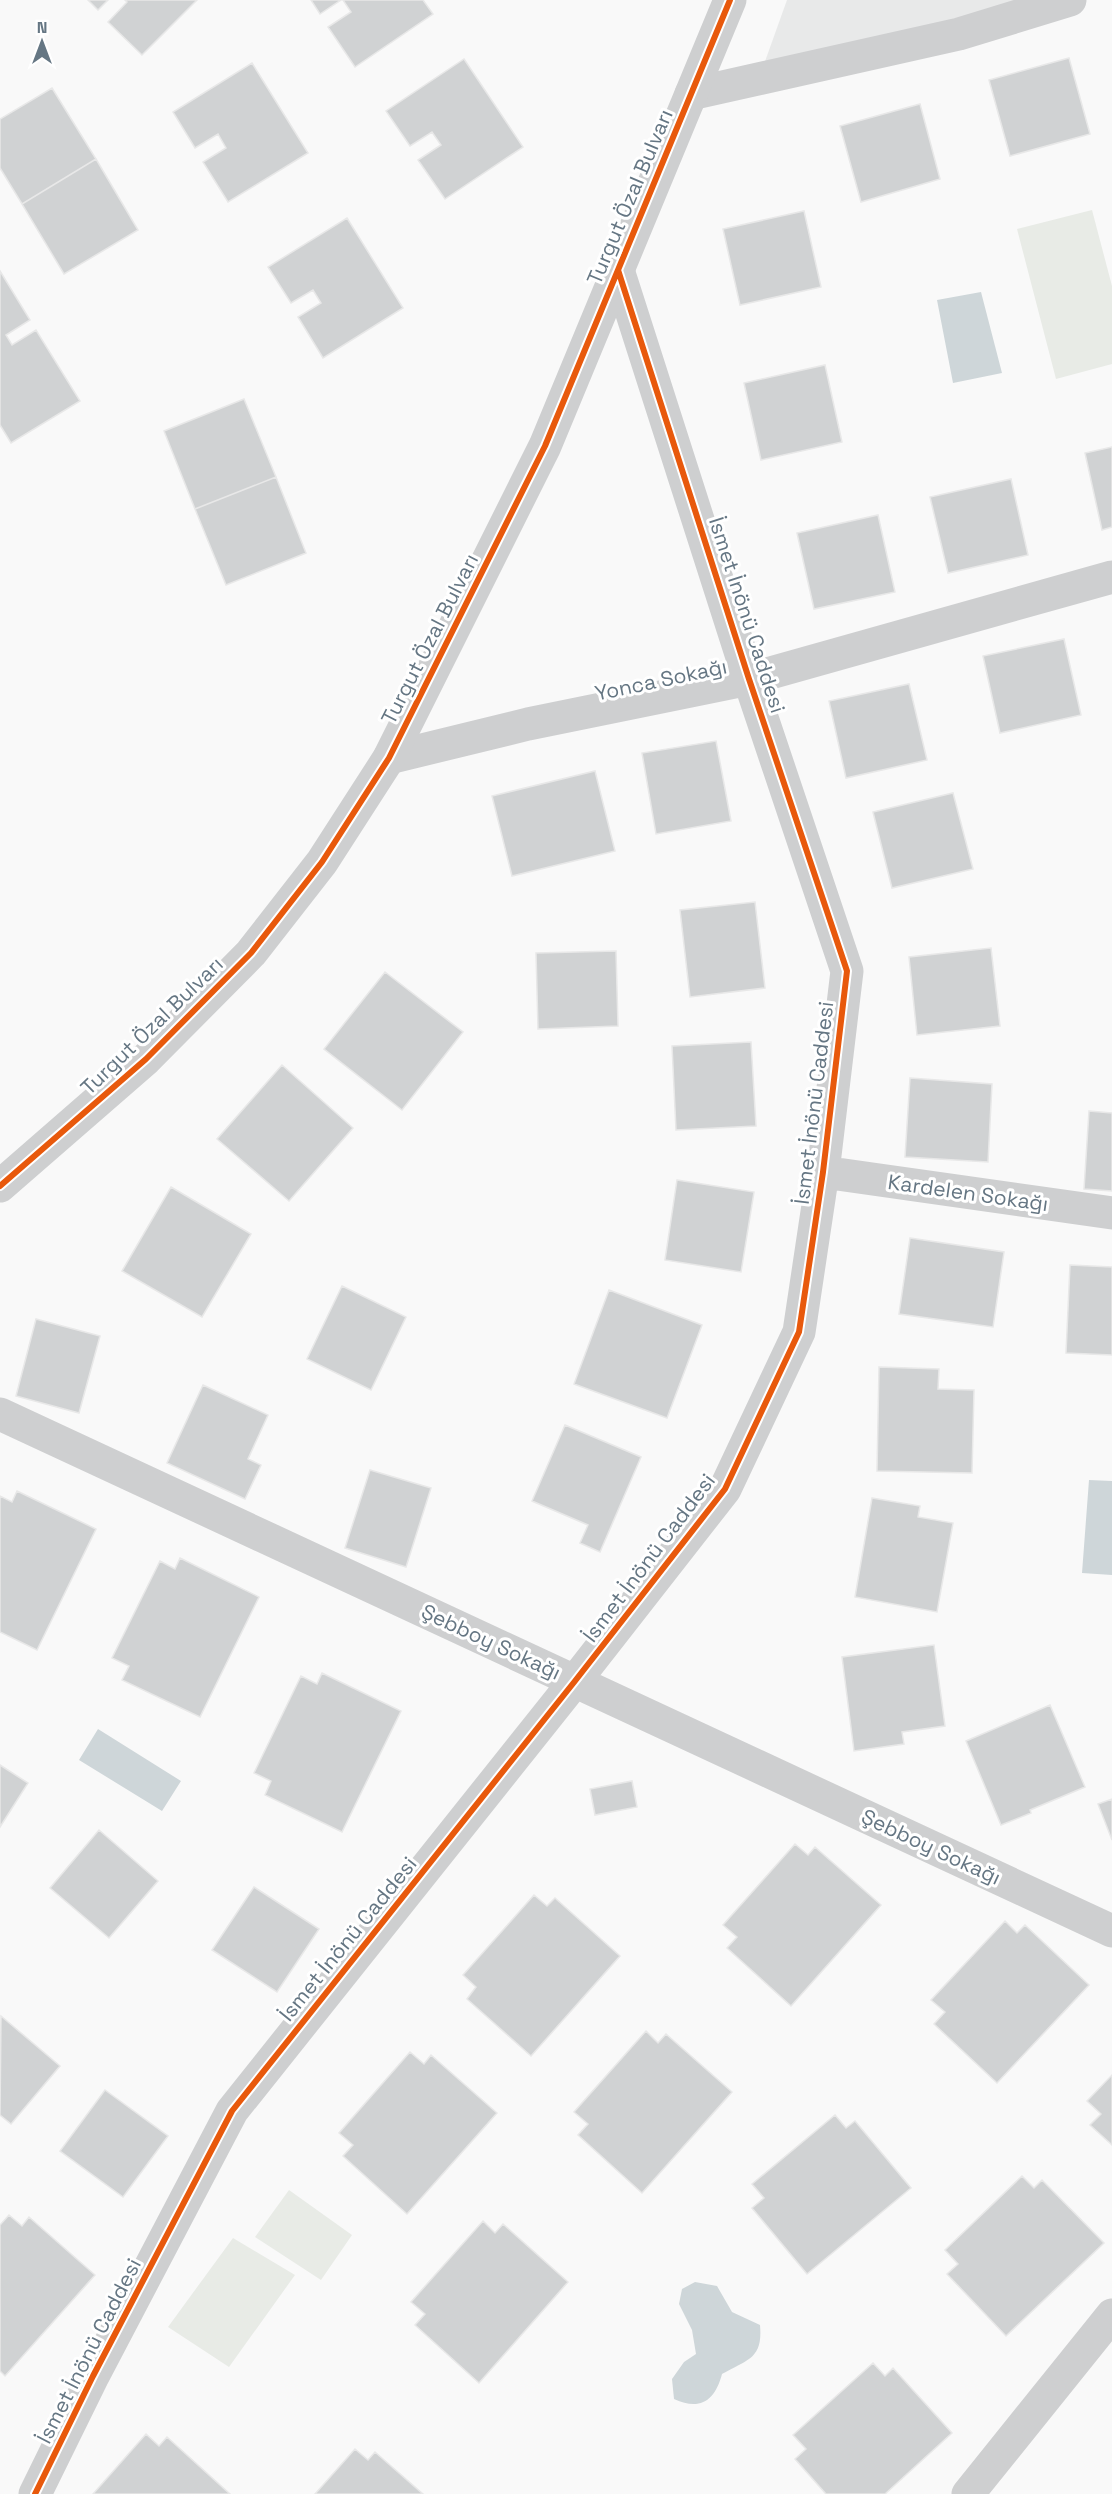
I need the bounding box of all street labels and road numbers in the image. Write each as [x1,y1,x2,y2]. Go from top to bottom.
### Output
street label: Turgut Özal Bulvarı [580,105,679,289]
street label: İsmet İnönü Caddesi [703,514,792,716]
street label: Turgut Özal Bulvarı [375,549,484,729]
street label: Yonca Sokağı [592,652,729,707]
street label: Turgut Özal Bulvarı [75,951,229,1101]
street label: İsmet İnönü Caddesi [788,1000,839,1206]
street label: Kardelen Sokağı [886,1168,1050,1217]
street label: İsmet İnönü Caddesi [576,1468,721,1647]
street label: Şebboy Sokağı [417,1597,565,1686]
street label: Şebboy Sokağı [857,1802,1005,1891]
street label: İsmet İnönü Caddesi [273,1851,422,2027]
street label: İsmet İnönü Caddesi [30,2254,147,2448]

